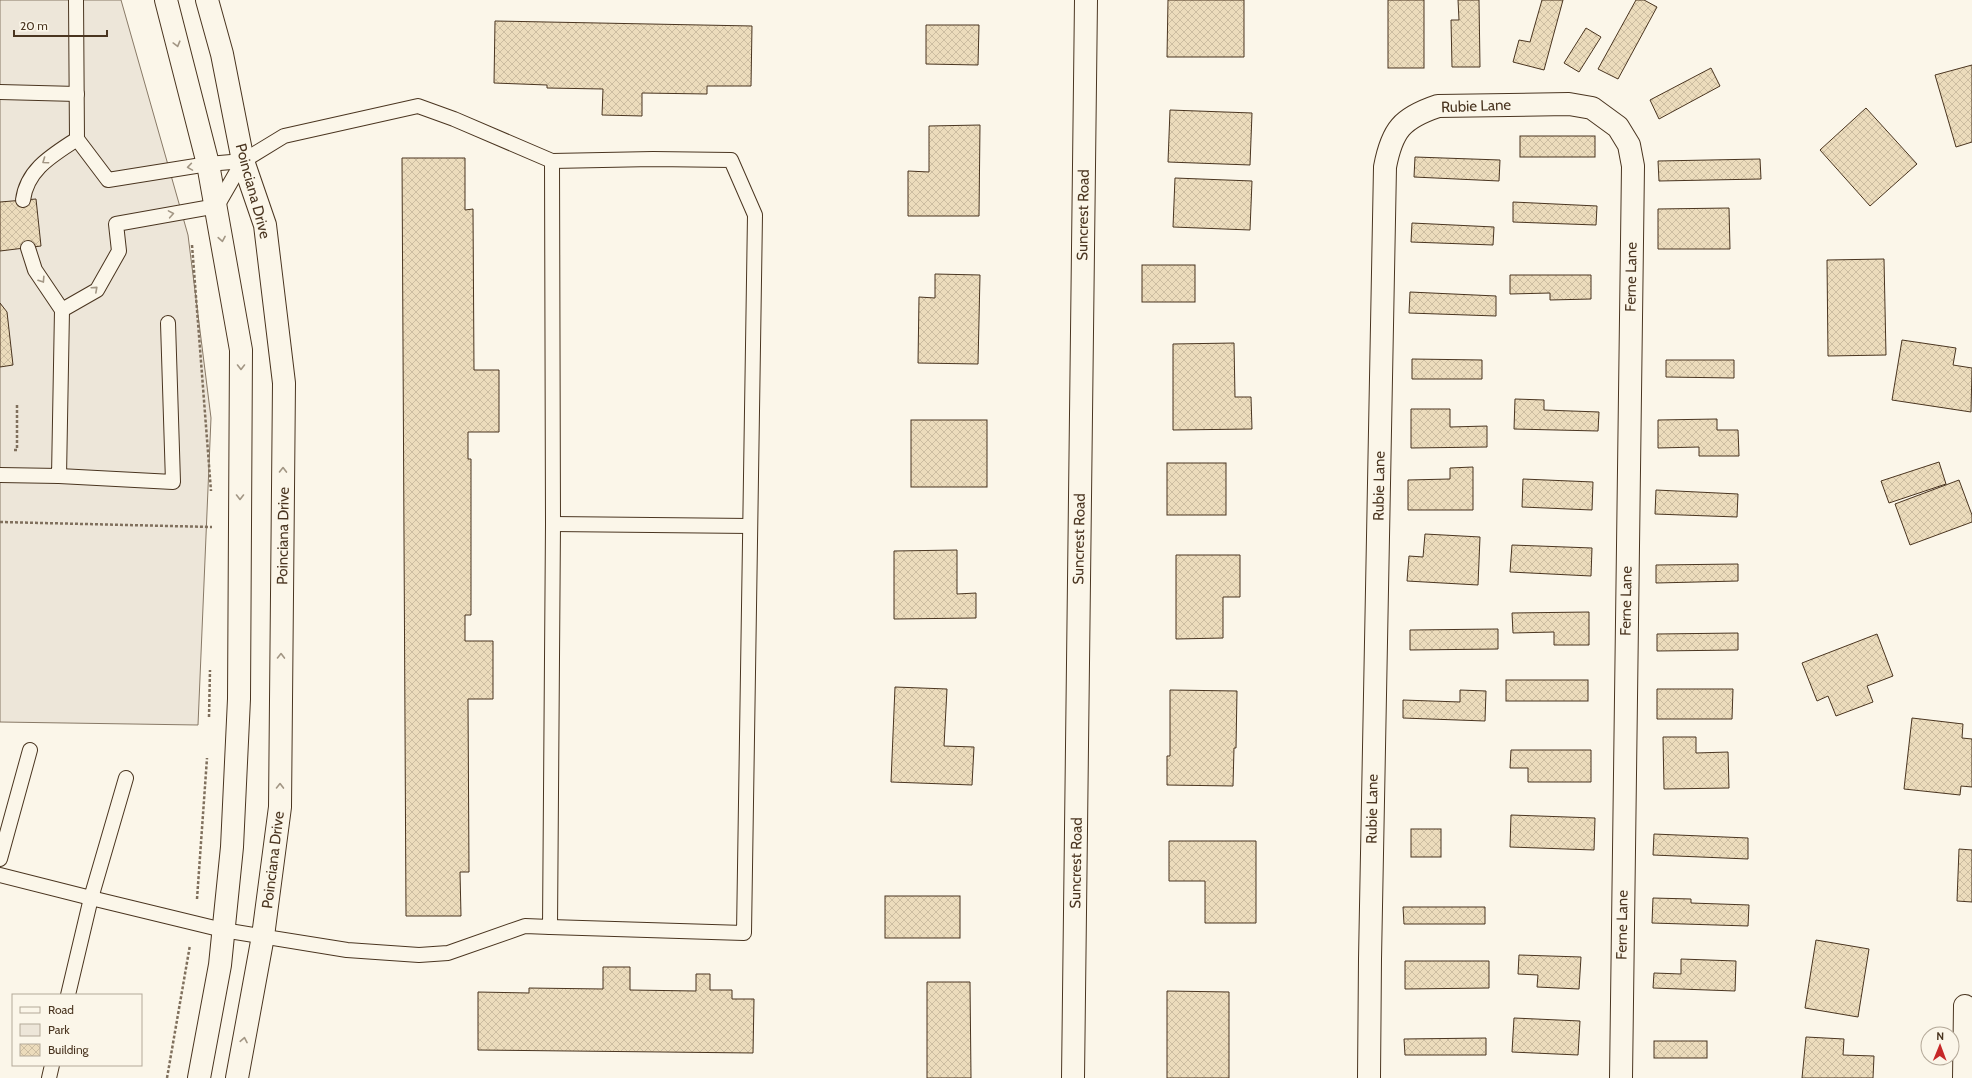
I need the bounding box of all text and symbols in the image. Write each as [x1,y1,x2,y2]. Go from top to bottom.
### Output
scale bar [14,12,107,38]
text: 20 m [20,18,48,33]
one-way arrow [172,40,181,47]
street label: Rubie Lane [1441,96,1512,116]
street label: Poinciana Drive [232,141,274,241]
one-way arrow [43,156,50,163]
one-way arrow [187,162,193,171]
street label: Suncrest Road [1073,169,1093,261]
one-way arrow [168,210,175,219]
one-way arrow [217,236,226,242]
street label: Ferne Lane [1621,242,1641,312]
one-way arrow [38,276,45,283]
one-way arrow [90,287,98,294]
one-way arrow [237,364,245,370]
street label: Rubie Lane [1369,451,1389,521]
one-way arrow [279,467,287,473]
street label: Poinciana Drive [273,487,293,585]
street label: Suncrest Road [1069,493,1089,585]
one-way arrow [236,494,244,500]
street label: Ferne Lane [1616,566,1636,636]
one-way arrow [277,653,285,659]
street label: Rubie Lane [1362,774,1382,844]
one-way arrow [276,783,284,789]
street label: Poinciana Drive [258,810,288,910]
street label: Suncrest Road [1066,817,1086,909]
street label: Ferne Lane [1612,890,1632,960]
legend [12,994,142,1066]
text: Road [48,1002,74,1017]
text: Park [48,1022,70,1037]
north arrow [1920,1026,1960,1066]
text: N [1936,1029,1944,1043]
one-way arrow [240,1037,248,1043]
text: Building [48,1042,90,1057]

